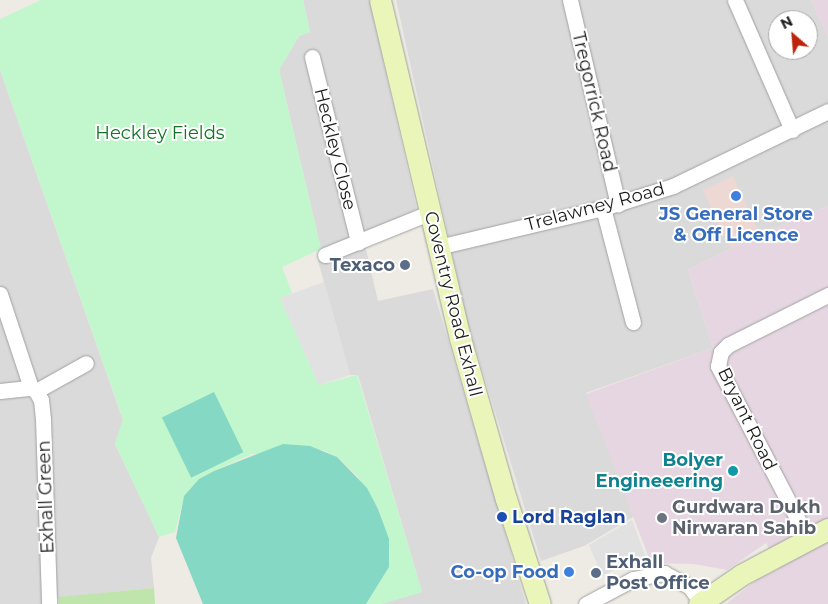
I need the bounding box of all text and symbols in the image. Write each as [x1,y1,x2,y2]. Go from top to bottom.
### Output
north arrow [768,10,818,60]
text: N [778,12,796,33]
street label: Tregorrick Road [567,30,621,174]
street label: Heckley Close [309,86,361,212]
park label: Heckley Fields [95,122,225,144]
street label: Trelawney Road [523,178,667,236]
marker: JS General Store & Off Licence [730,190,742,202]
place label: JS General Store & Off Licence [659,204,813,246]
street label: Coventry Road Exhall [419,209,487,399]
place label: Texaco [330,254,395,276]
marker: Texaco [399,259,411,271]
street label: Bryant Road [713,364,781,474]
street label: Exhall Green [33,440,59,554]
place label: Bolyer Engineeering [596,450,723,492]
marker: Bolyer Engineeering [727,465,739,477]
place label: Gurdwara Dukh Nirwaran Sahib [672,497,821,540]
place label: Lord Raglan [512,506,626,528]
marker: Lord Raglan [496,511,508,523]
marker: Gurdwara Dukh Nirwaran Sahib [656,512,668,524]
place label: Exhall Post Office [606,552,710,594]
place label: Co-op Food [451,561,559,583]
marker: Co-op Food [563,566,575,578]
marker: Exhall Post Office [590,567,602,579]

